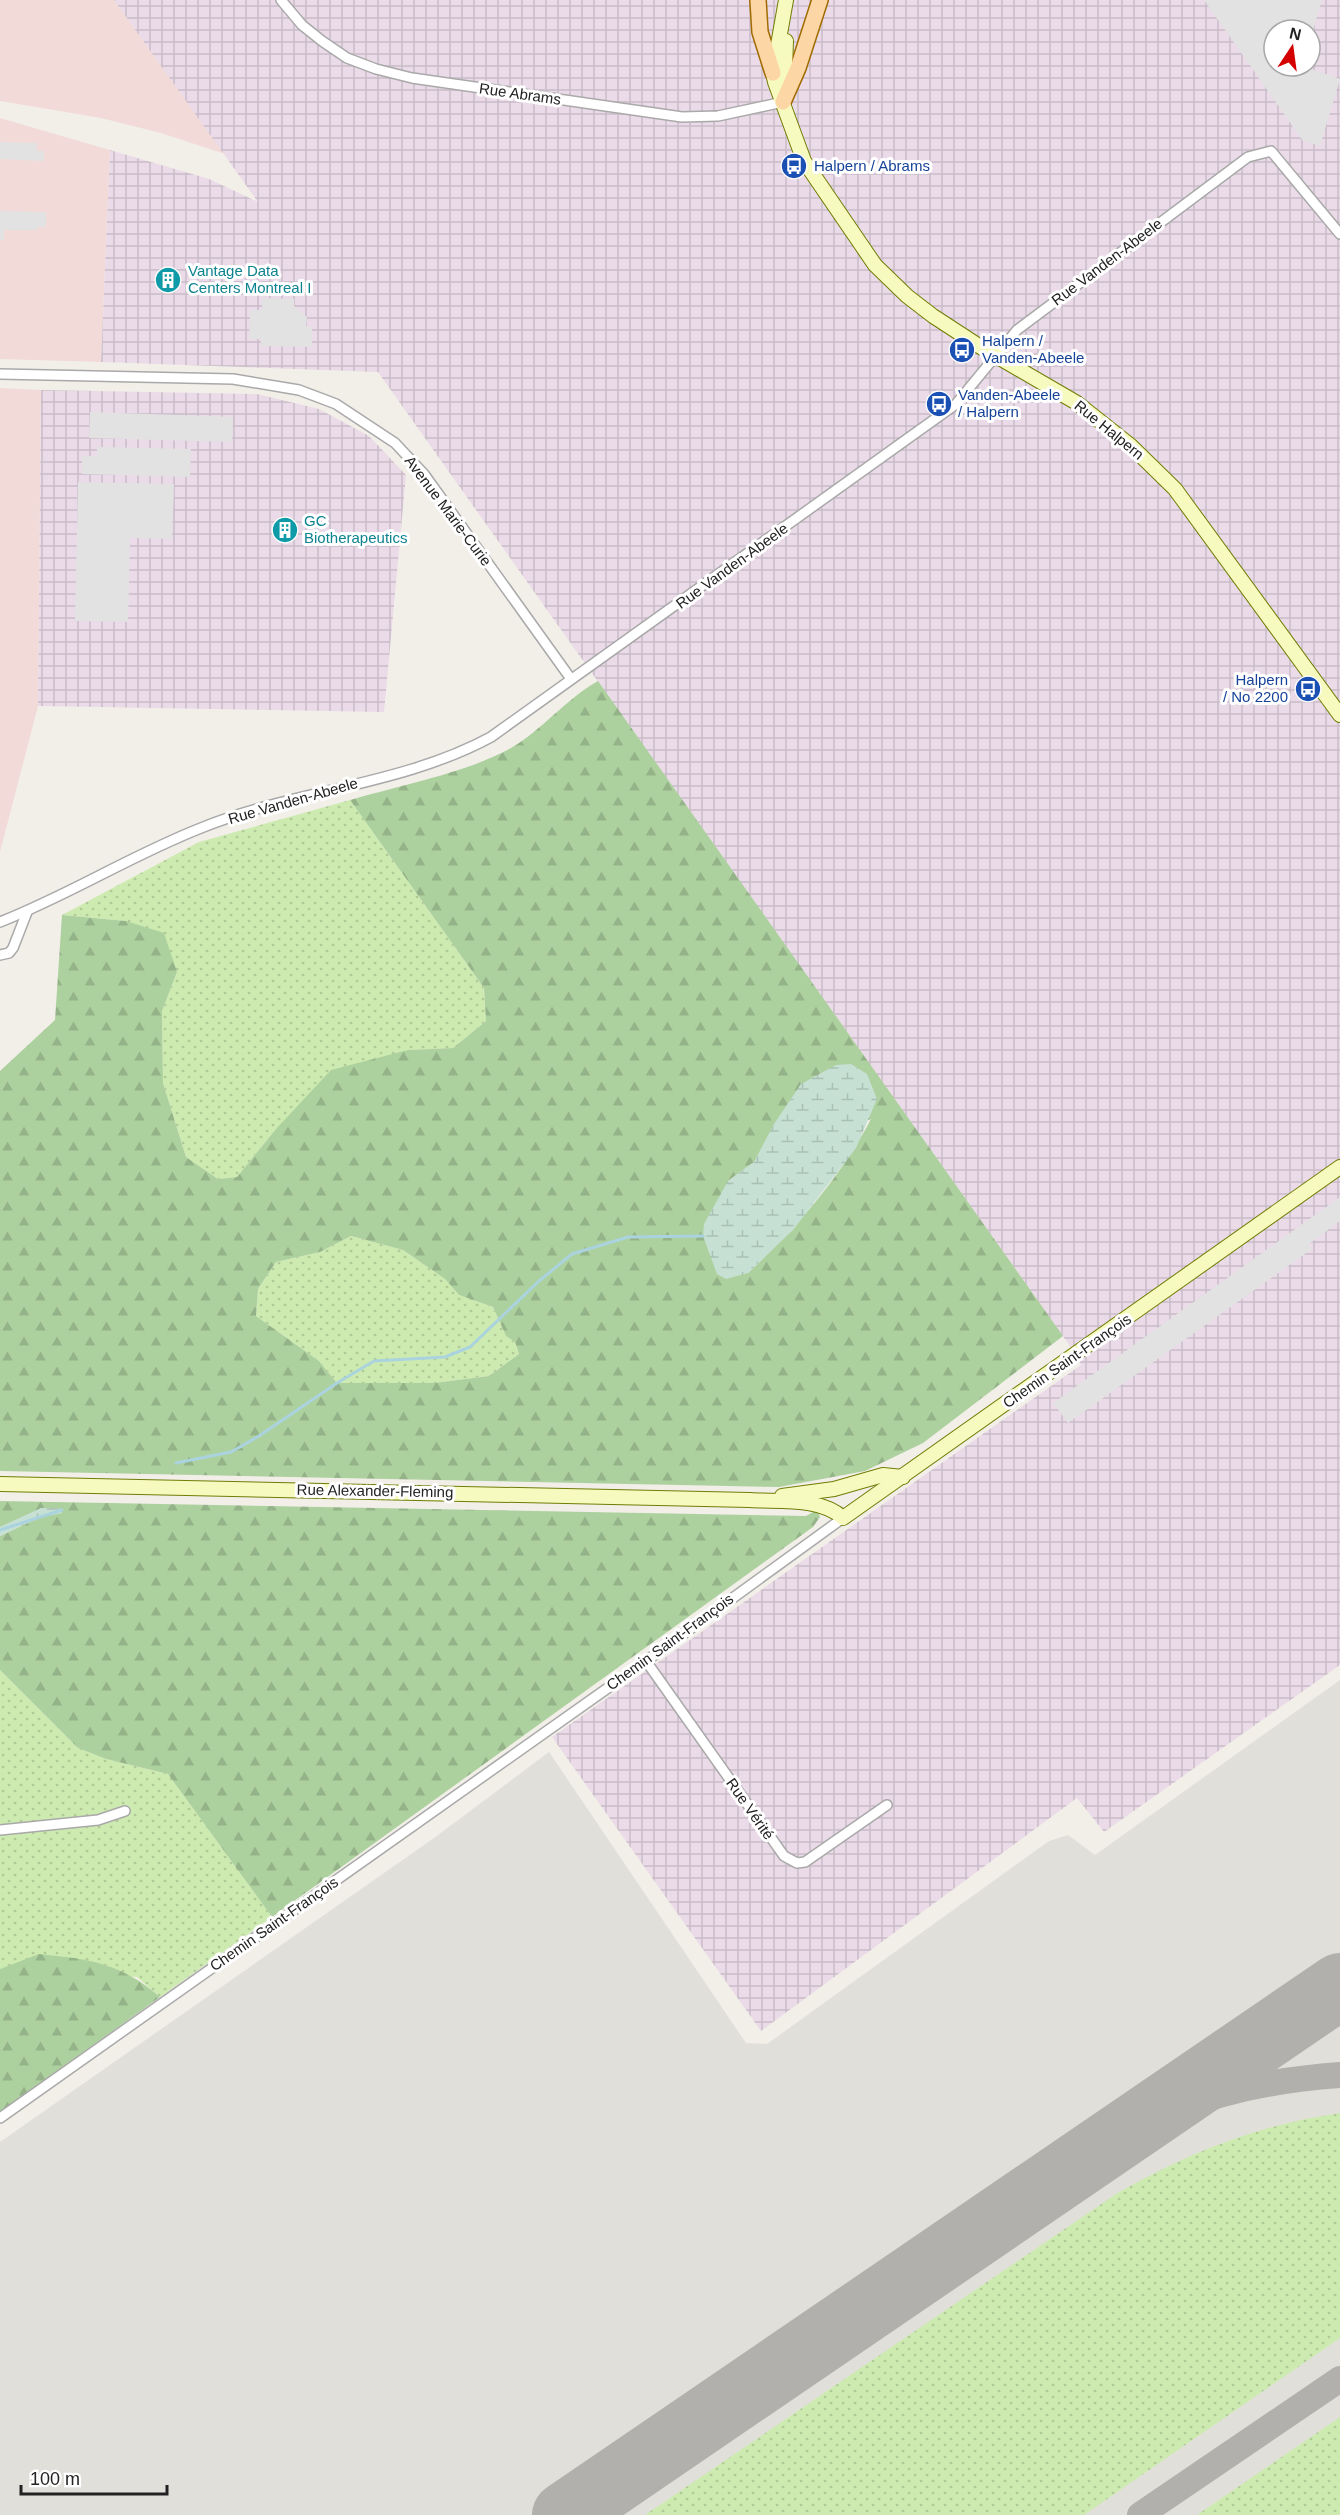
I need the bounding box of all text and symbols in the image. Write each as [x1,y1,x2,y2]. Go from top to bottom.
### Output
north arrow [1262,18,1322,78]
text: N [1288,24,1303,43]
street label: Rue Abrams [478,79,562,108]
bus stop icon: Halpern / Abrams [779,151,809,181]
place label: Halpern / Abrams [814,157,930,174]
street label: Rue Vanden-Abeele [1048,214,1165,309]
place label: Vantage Data Centers Montreal I [188,262,311,296]
building icon: Vantage Data Centers Montreal I [153,265,183,295]
place label: Halpern / Vanden-Abeele [982,332,1084,366]
bus stop icon: Halpern / Vanden-Abeele [947,335,977,365]
place label: Vanden-Abeele / Halpern [958,386,1060,420]
bus stop icon: Vanden-Abeele / Halpern [924,389,954,419]
street label: Rue Halpern [1071,397,1147,463]
street label: Avenue Marie-Curie [402,452,495,569]
place label: GC Biotherapeutics [304,512,407,546]
building icon: GC Biotherapeutics [270,515,300,545]
street label: Rue Vanden-Abeele [673,519,791,612]
place label: Halpern / No 2200 [1223,671,1288,705]
bus stop icon: Halpern / No 2200 [1293,674,1323,704]
street label: Rue Vanden-Abeele [226,774,360,827]
street label: Chemin Saint-François [999,1310,1134,1411]
street label: Rue Alexander-Fleming [296,1481,454,1500]
street label: Chemin Saint-François [603,1590,736,1693]
street label: Rue Vérité [723,1775,778,1843]
street label: Chemin Saint-François [206,1873,341,1974]
scale bar [21,2458,166,2496]
text: 100 m [30,2469,80,2489]

